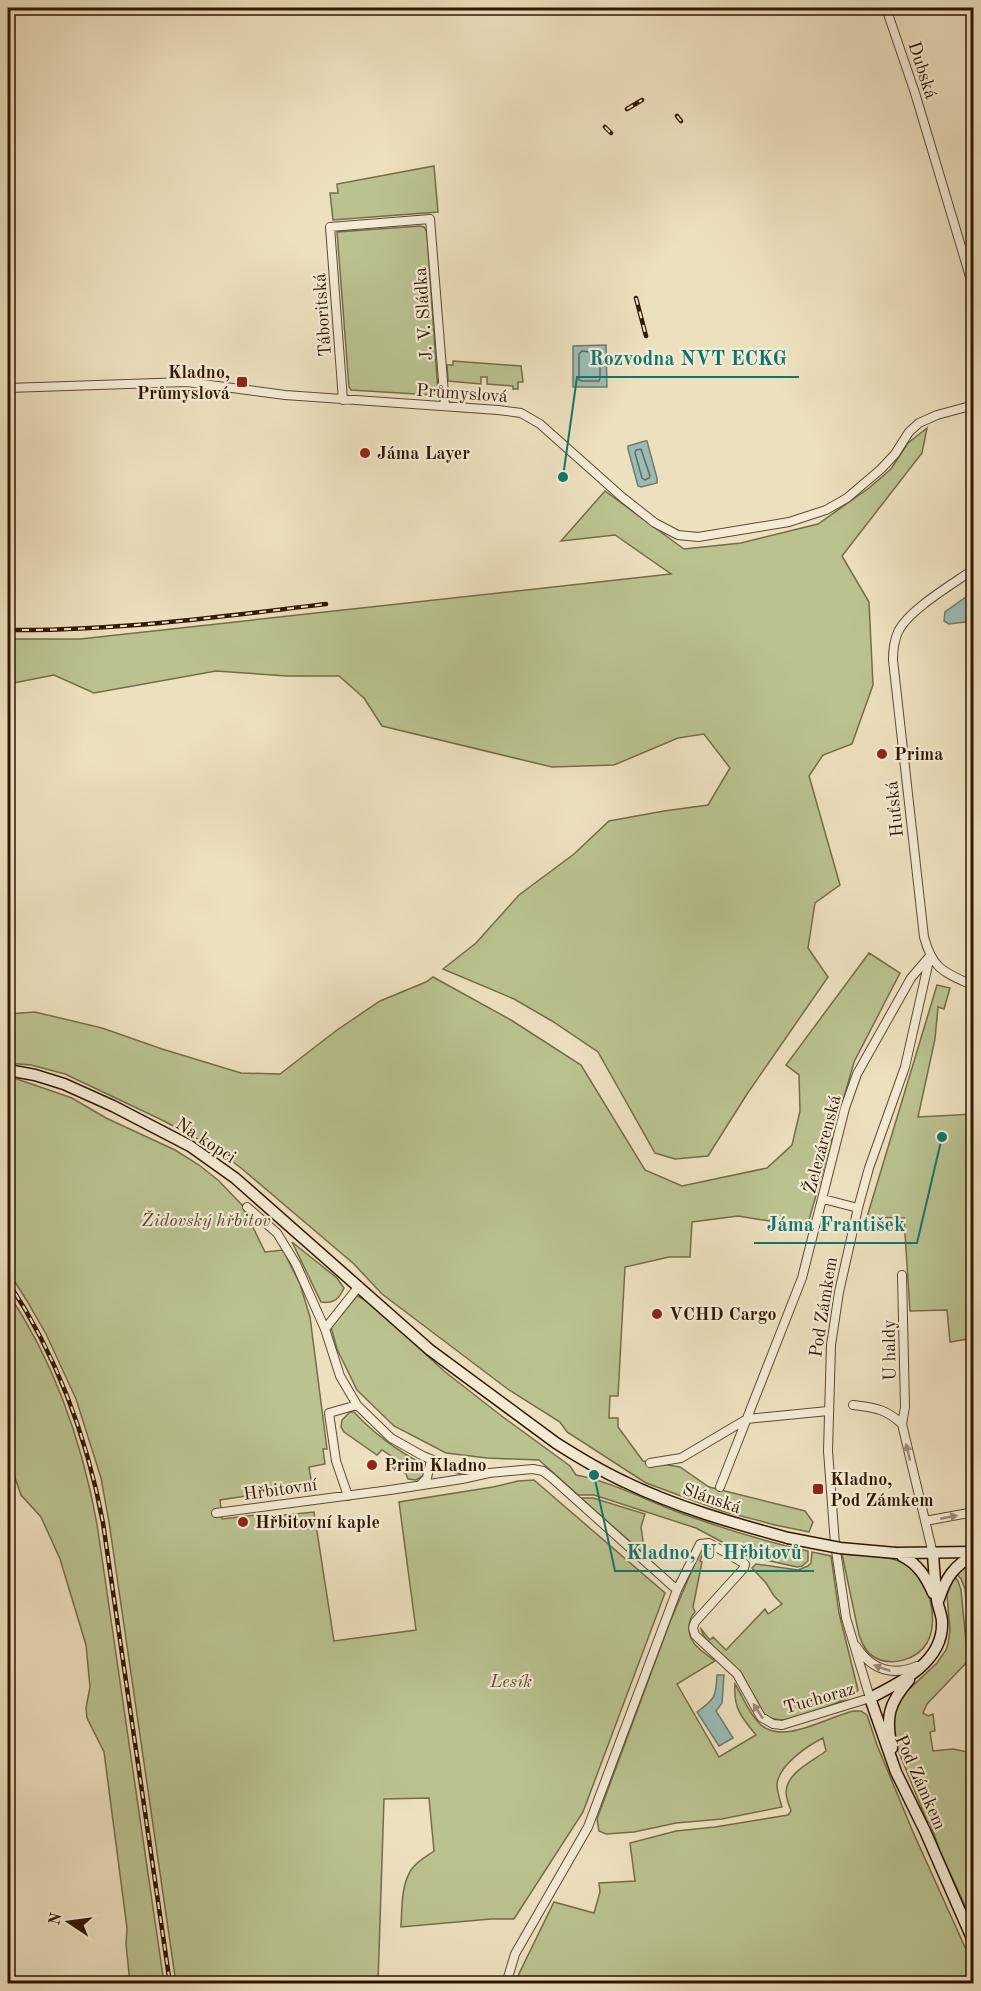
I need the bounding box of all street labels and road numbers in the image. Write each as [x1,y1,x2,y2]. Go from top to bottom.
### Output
street label: Dubská [904,40,940,101]
street label: J. V. Sládka [412,267,436,361]
street label: Táboritská [311,273,335,357]
street label: Průmyslová [416,382,508,406]
street label: Huťská [883,780,907,838]
street label: Železárenská [797,1092,845,1196]
street label: Na kopci [172,1115,239,1167]
street label: Pod Zámkem [807,1256,841,1359]
street label: U haldy [880,1319,900,1381]
street label: Hřbitovní [242,1476,318,1504]
street label: Slánská [680,1481,743,1517]
street label: Tuchoraz [782,1680,857,1718]
street label: Pod Zámkem [891,1732,949,1832]

